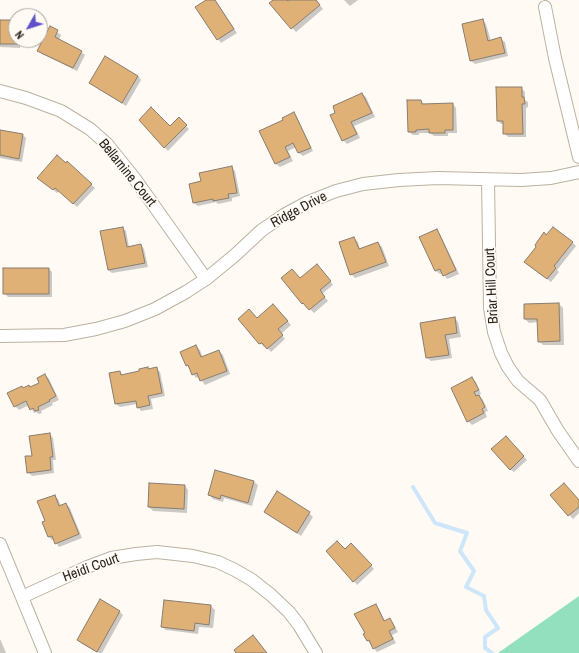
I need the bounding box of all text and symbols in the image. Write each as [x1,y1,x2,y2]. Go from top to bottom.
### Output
north arrow [8,8,48,48]
text: N [12,28,27,42]
street label: Bellamine Court [95,136,159,210]
street label: Ridge Drive [268,188,330,232]
street label: Briar Hill Court [482,248,502,324]
street label: Heidi Court [61,550,121,586]

